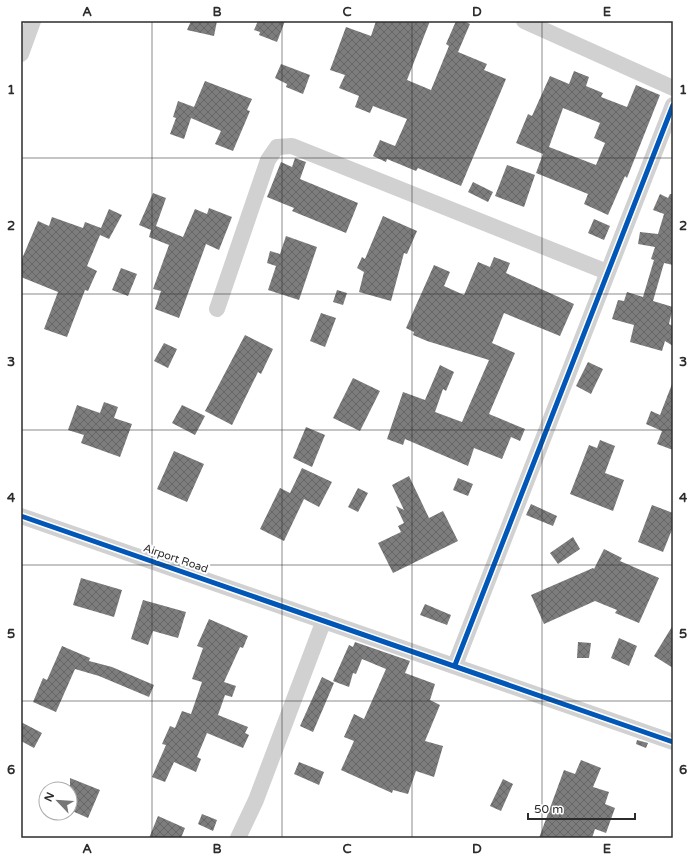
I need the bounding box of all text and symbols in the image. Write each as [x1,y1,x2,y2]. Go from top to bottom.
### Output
text: A [82,4,92,20]
text: B [212,4,222,20]
text: C [342,4,352,20]
text: D [472,4,482,20]
text: E [603,4,611,20]
text: 1 [7,82,15,98]
text: 1 [679,82,687,98]
text: 2 [7,218,15,234]
text: 2 [679,218,687,234]
text: 3 [7,354,15,370]
text: 3 [679,354,687,370]
text: 4 [7,490,16,506]
text: 4 [679,490,688,506]
street label: Airport Road [142,541,210,576]
text: 5 [7,626,15,642]
text: 5 [679,626,687,642]
text: 6 [7,762,15,778]
text: 6 [679,762,687,778]
north arrow [38,781,78,821]
text: N [42,790,57,804]
scale bar [528,795,635,821]
text: 50 m [534,802,563,816]
text: A [82,841,92,857]
text: B [212,841,222,857]
text: C [342,841,352,857]
text: D [472,841,482,857]
text: E [603,841,611,857]

